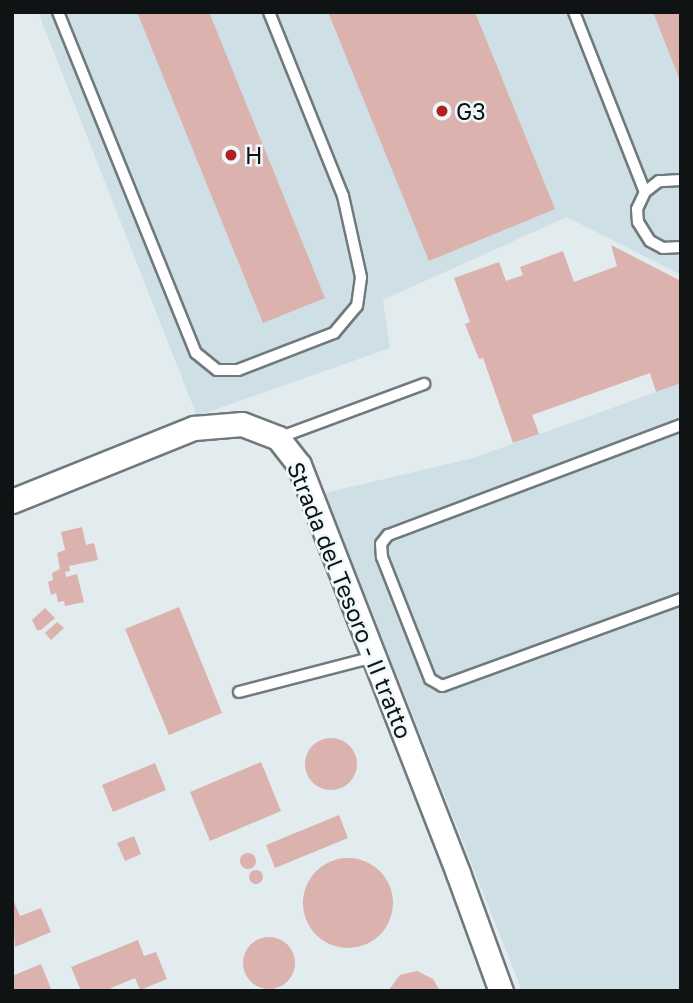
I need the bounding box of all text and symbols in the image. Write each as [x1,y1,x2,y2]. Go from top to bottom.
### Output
place label: G3 [456,97,486,125]
marker: G3 [434,103,450,119]
place label: H [245,141,262,169]
marker: H [223,147,239,163]
street label: Strada del Tesoro - II tratto [282,458,418,742]

